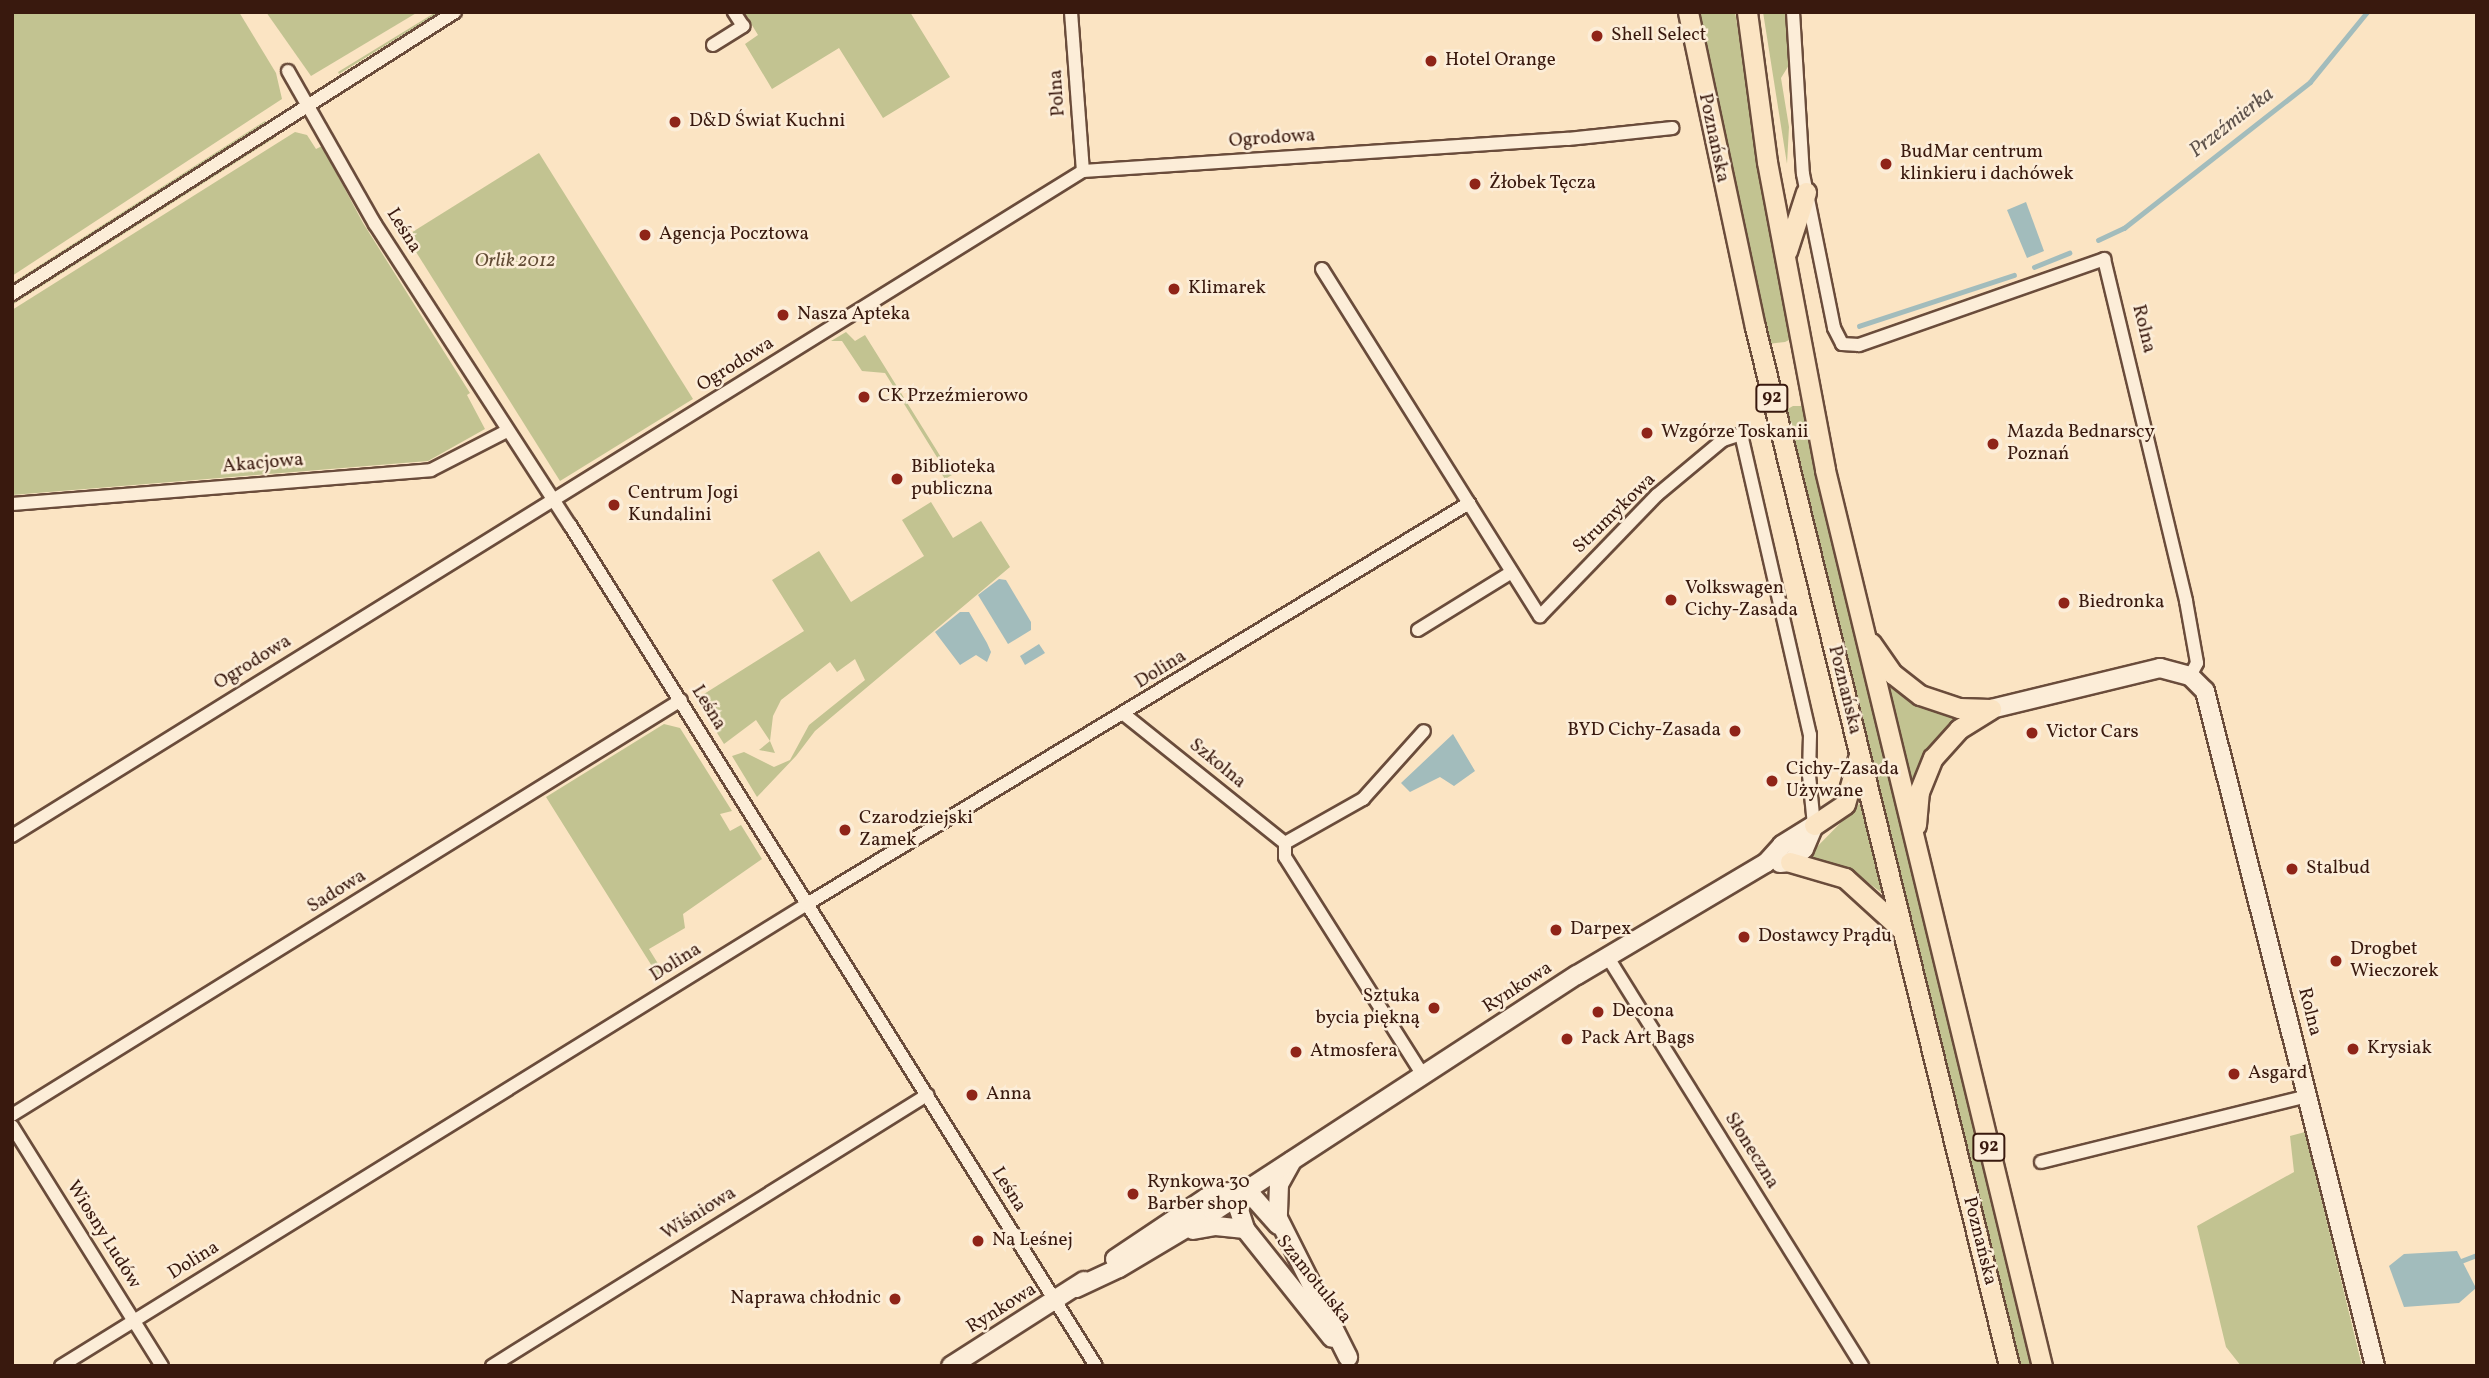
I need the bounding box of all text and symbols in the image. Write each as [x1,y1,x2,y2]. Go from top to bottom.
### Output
place label: Shell Select [1611,25,1706,47]
marker: Shell Select [1589,28,1605,44]
place label: Hotel Orange [1445,50,1556,72]
marker: Hotel Orange [1423,53,1439,69]
street label: Polna [1045,69,1071,117]
water label: Przeźmierka [2185,82,2279,164]
street label: Poznańska [1692,91,1734,185]
place label: D&D Świat Kuchni [689,111,845,133]
marker: D&D Świat Kuchni [667,114,683,130]
street label: Ogrodowa [1228,125,1316,153]
place label: BudMar centrum klinkieru i dachówek [1900,142,2073,186]
marker: BudMar centrum klinkieru i dachówek [1878,156,1894,172]
place label: Żłobek Tęcza [1489,173,1596,195]
marker: Żłobek Tęcza [1467,176,1483,192]
street label: Leśna [380,204,426,258]
place label: Agencja Pocztowa [659,224,809,246]
marker: Agencja Pocztowa [637,227,653,243]
park label: Orlik 2012 [475,251,555,273]
place label: Klimarek [1188,278,1266,300]
marker: Klimarek [1166,281,1182,297]
street label: Rolna [2126,302,2160,356]
place label: Nasza Apteka [797,304,910,326]
marker: Nasza Apteka [775,307,791,323]
street label: Ogrodowa [693,332,779,398]
road number: 92 [1754,384,1790,412]
place label: CK Przeźmierowo [878,386,1028,408]
marker: CK Przeźmierowo [856,389,872,405]
place label: Wzgórze Toskanii [1661,422,1809,444]
place label: Mazda Bednarscy Poznań [2007,422,2155,466]
marker: Wzgórze Toskanii [1639,425,1655,441]
marker: Mazda Bednarscy Poznań [1985,436,2001,452]
street label: Akacjowa [222,449,304,479]
place label: Biblioteka publiczna [911,457,996,501]
street label: Strumykowa [1569,469,1661,559]
marker: Biblioteka publiczna [889,471,905,487]
place label: Centrum Jogi Kundalini [628,483,739,527]
marker: Centrum Jogi Kundalini [606,497,622,513]
place label: Volkswagen Cichy-Zasada [1685,578,1798,622]
marker: Volkswagen Cichy-Zasada [1663,592,1679,608]
place label: Biedronka [2078,592,2165,614]
marker: Biedronka [2056,595,2072,611]
street label: Ogrodowa [210,630,296,696]
street label: Poznańska [1822,643,1866,737]
street label: Dolina [1131,645,1191,695]
street label: Leśna [685,681,731,735]
place label: BYD Cichy-Zasada [1567,720,1721,742]
place label: Victor Cars [2046,722,2139,744]
marker: BYD Cichy-Zasada [1727,723,1743,739]
marker: Victor Cars [2024,725,2040,741]
street label: Szkolna [1184,734,1250,794]
place label: Cichy-Zasada Używane [1786,759,1899,803]
marker: Cichy-Zasada Używane [1764,773,1780,789]
place label: Czarodziejski Zamek [859,808,973,852]
marker: Czarodziejski Zamek [837,822,853,838]
place label: Stalbud [2306,858,2370,880]
marker: Stalbud [2284,861,2300,877]
street label: Sadowa [304,865,370,919]
place label: Darpex [1570,919,1631,941]
marker: Darpex [1548,922,1564,938]
place label: Dostawcy Prądu [1758,926,1893,948]
marker: Dostawcy Prądu [1736,929,1752,945]
street label: Dolina [646,938,706,988]
place label: Drogbet Wieczorek [2350,939,2439,983]
marker: Drogbet Wieczorek [2328,953,2344,969]
street label: Rynkowa [1479,957,1557,1019]
street label: Rolna [2292,985,2326,1039]
place label: Sztuka bycia piękną [1315,986,1420,1030]
marker: Sztuka bycia piękną [1426,1000,1442,1016]
place label: Decona [1612,1001,1674,1023]
marker: Decona [1590,1004,1606,1020]
place label: Pack Art Bags [1581,1028,1695,1050]
marker: Pack Art Bags [1559,1031,1575,1047]
place label: Krysiak [2367,1038,2432,1060]
place label: Atmosfera [1310,1041,1398,1063]
marker: Krysiak [2345,1041,2361,1057]
marker: Atmosfera [1288,1044,1304,1060]
place label: Asgard [2248,1063,2307,1085]
marker: Asgard [2226,1066,2242,1082]
place label: Anna [986,1084,1032,1106]
marker: Anna [964,1087,980,1103]
street label: Słoneczna [1719,1109,1783,1193]
road number: 92 [1972,1132,2007,1162]
street label: Leśna [985,1163,1031,1217]
place label: Rynkowa 30 Barber shop [1147,1172,1250,1216]
street label: Wiosny Ludów [61,1176,145,1294]
street label: Wiśniowa [658,1182,740,1246]
marker: Rynkowa 30 Barber shop [1125,1186,1141,1202]
street label: Poznańska [1957,1194,2001,1288]
place label: Na Leśnej [992,1230,1073,1252]
street label: Szamotulska [1270,1231,1356,1329]
marker: Na Leśnej [970,1233,986,1249]
street label: Dolina [164,1236,224,1286]
street label: Rynkowa [963,1279,1041,1339]
place label: Naprawa chłodnic [730,1288,881,1310]
marker: Naprawa chłodnic [887,1291,903,1307]

